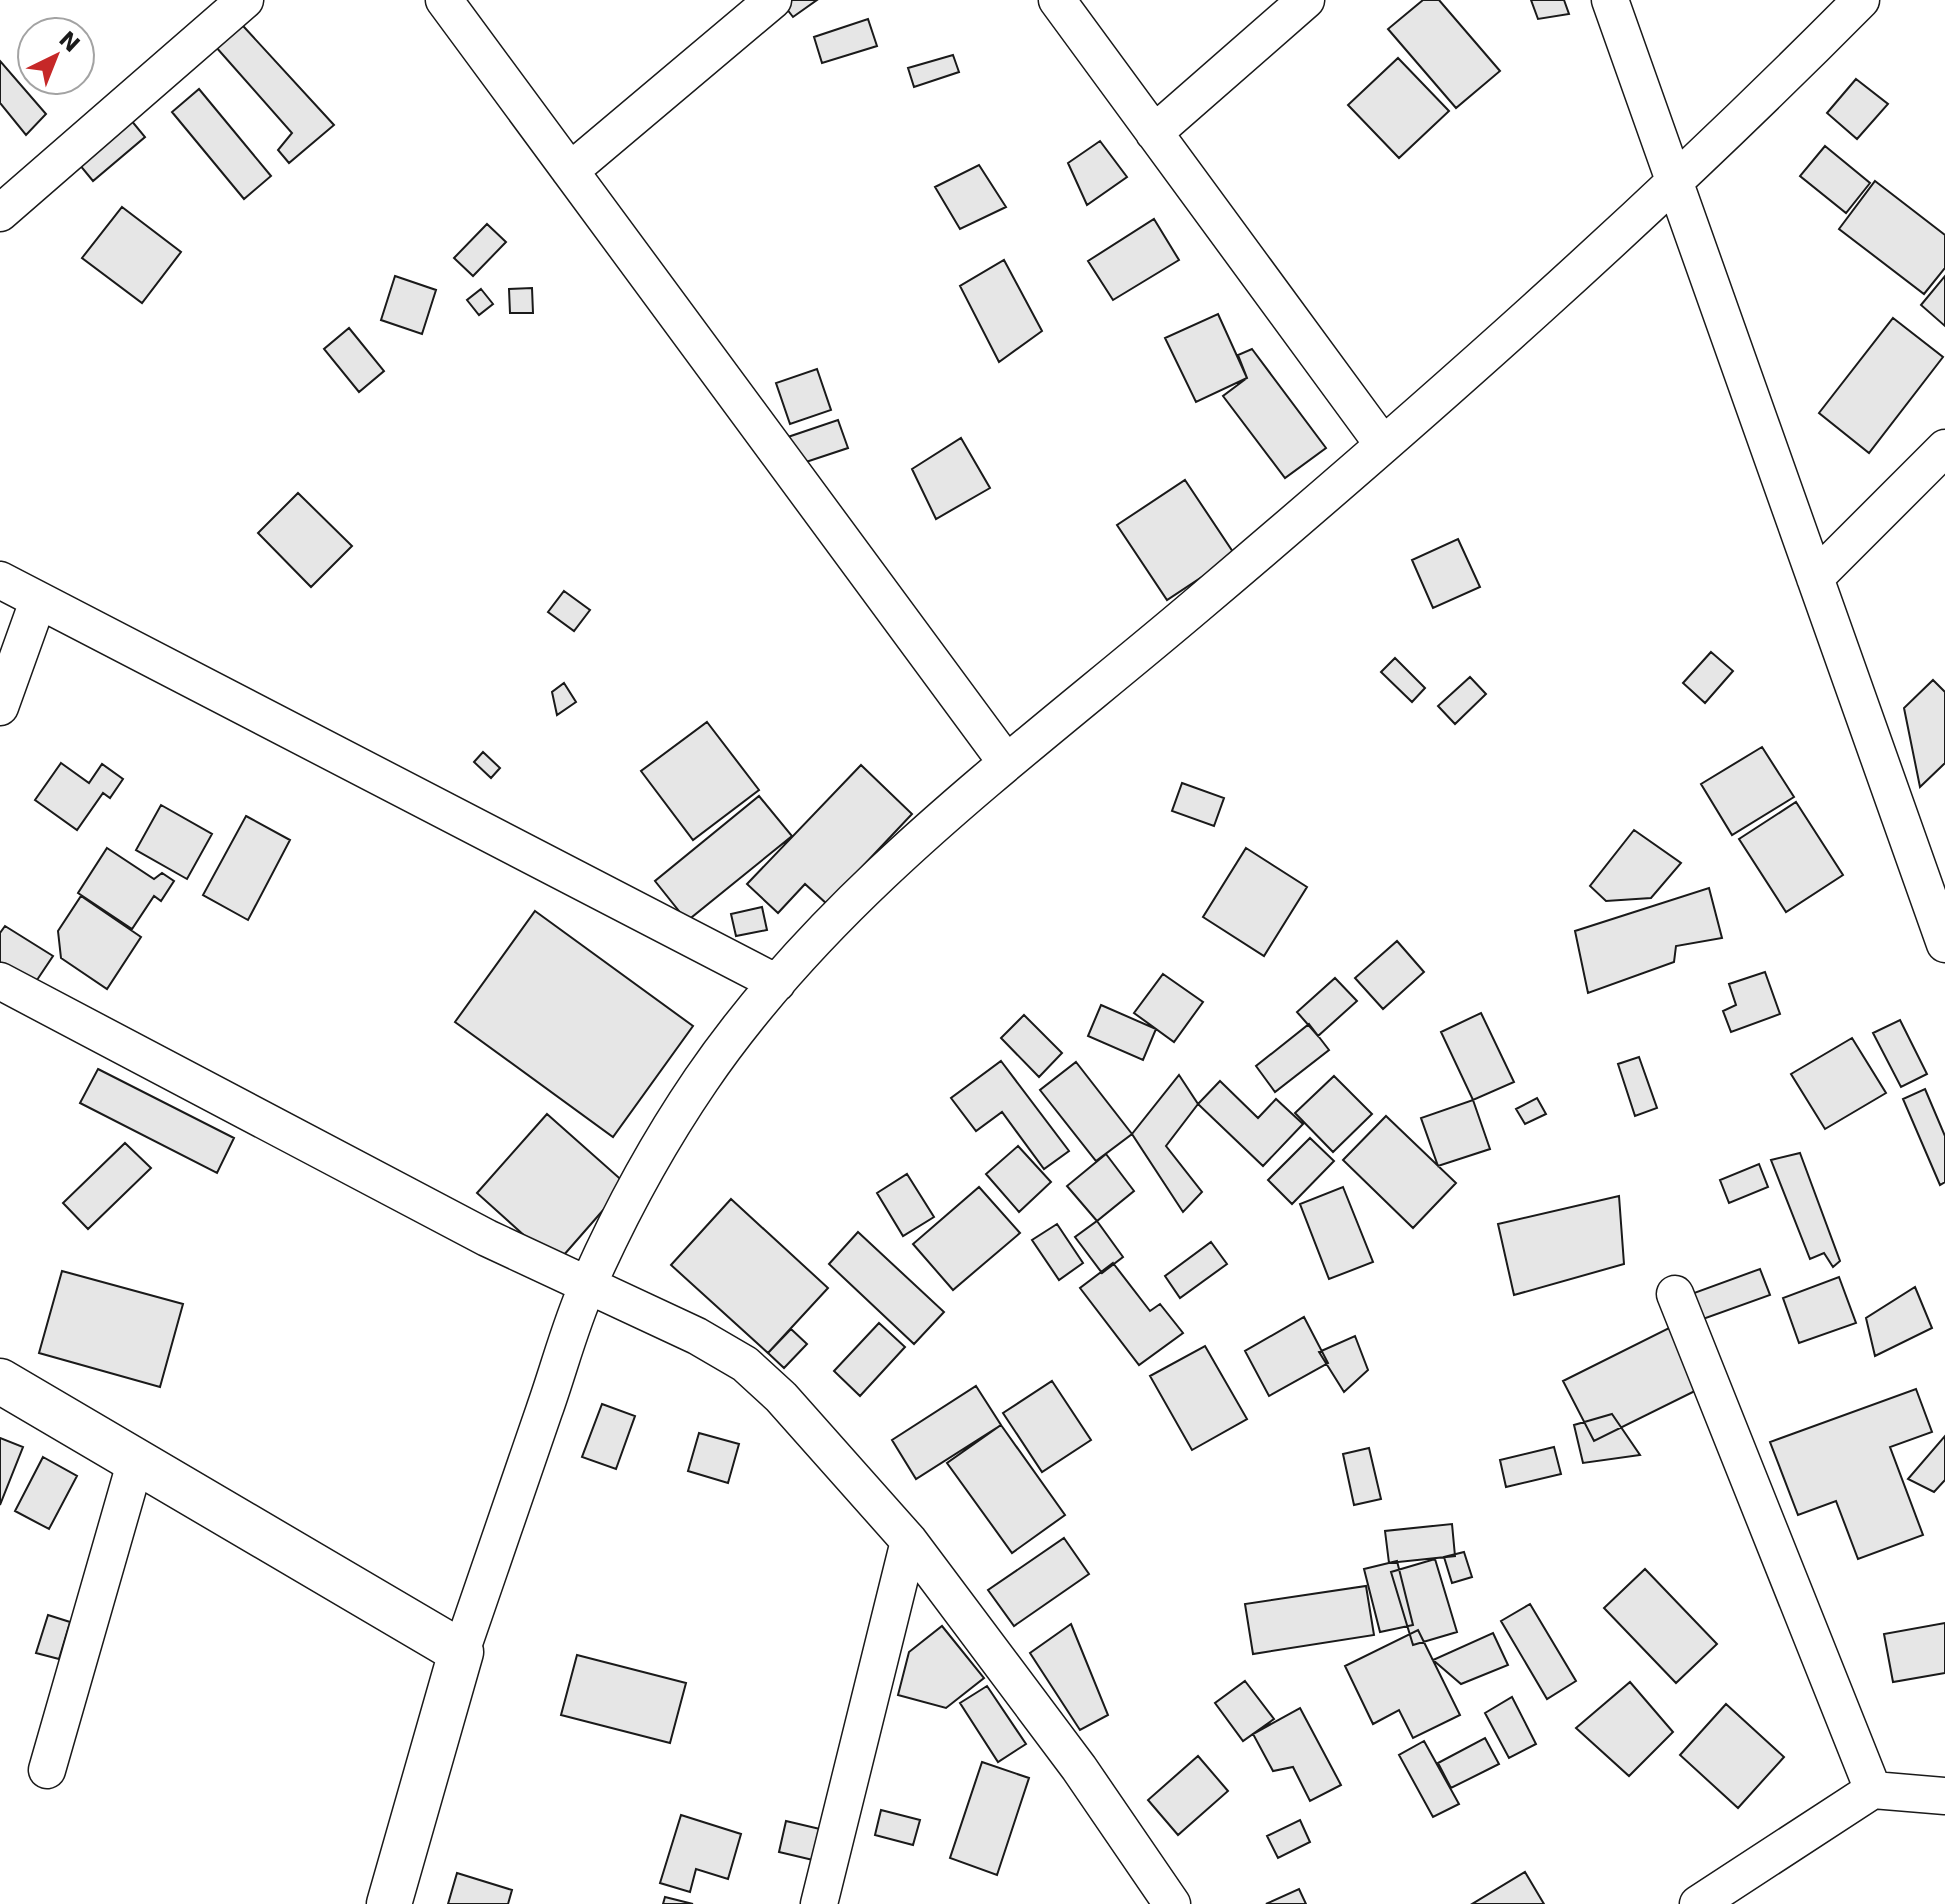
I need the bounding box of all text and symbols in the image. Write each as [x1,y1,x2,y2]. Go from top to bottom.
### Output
north arrow [16,16,96,96]
text: N [54,26,85,57]

